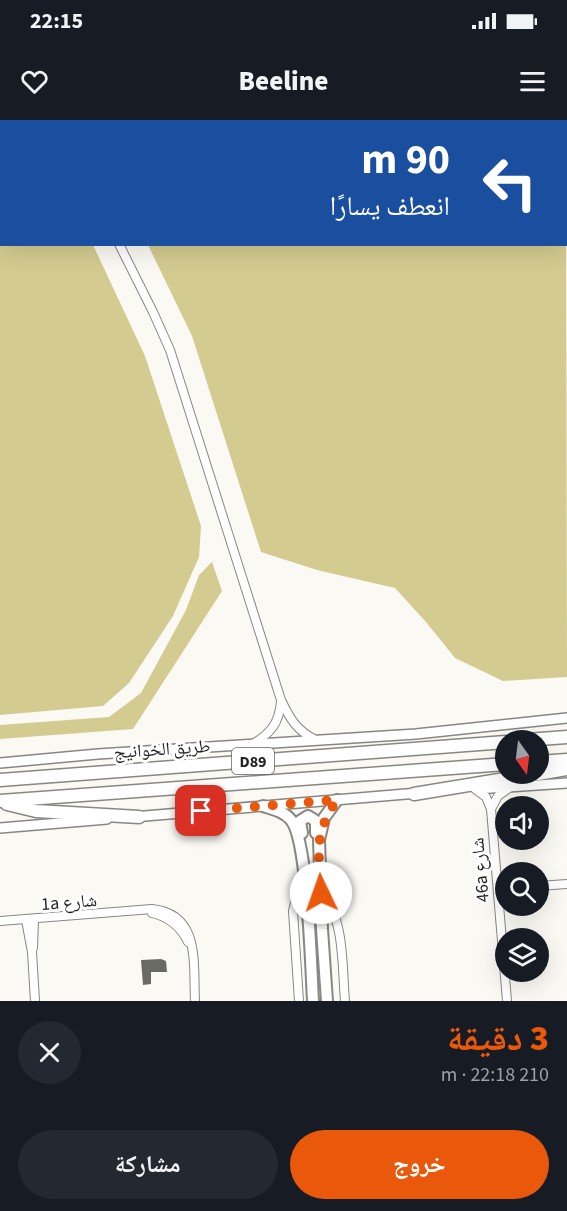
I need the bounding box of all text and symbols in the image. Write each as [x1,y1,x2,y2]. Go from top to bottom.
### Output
text: 22:15 [30,5,83,37]
text: Beeline [239,62,328,101]
icon: heart [18,65,51,98]
icon: menu [516,65,549,98]
text: 90 m [361,130,450,190]
icon: left [471,144,549,222]
text: انعطف يسارًا [330,187,450,226]
north arrow [495,730,549,784]
map controls [495,730,549,982]
street label: طريق الخوانيج [113,734,211,765]
road number: D89 [232,748,274,774]
pin [175,785,226,836]
icon: arrive [184,794,217,827]
button: sound [495,796,549,850]
street label: 46a شارع [465,837,496,903]
position arrow [289,861,353,925]
button: search [495,862,549,916]
street label: 1a شارع [40,888,98,917]
button: layers [495,928,549,982]
text: 3 دقيقة [447,1013,549,1064]
button: close [18,1021,81,1084]
text: 210 m · 22:18 [441,1061,549,1089]
button: مشاركة [18,1130,278,1199]
button: خروج [290,1130,549,1199]

